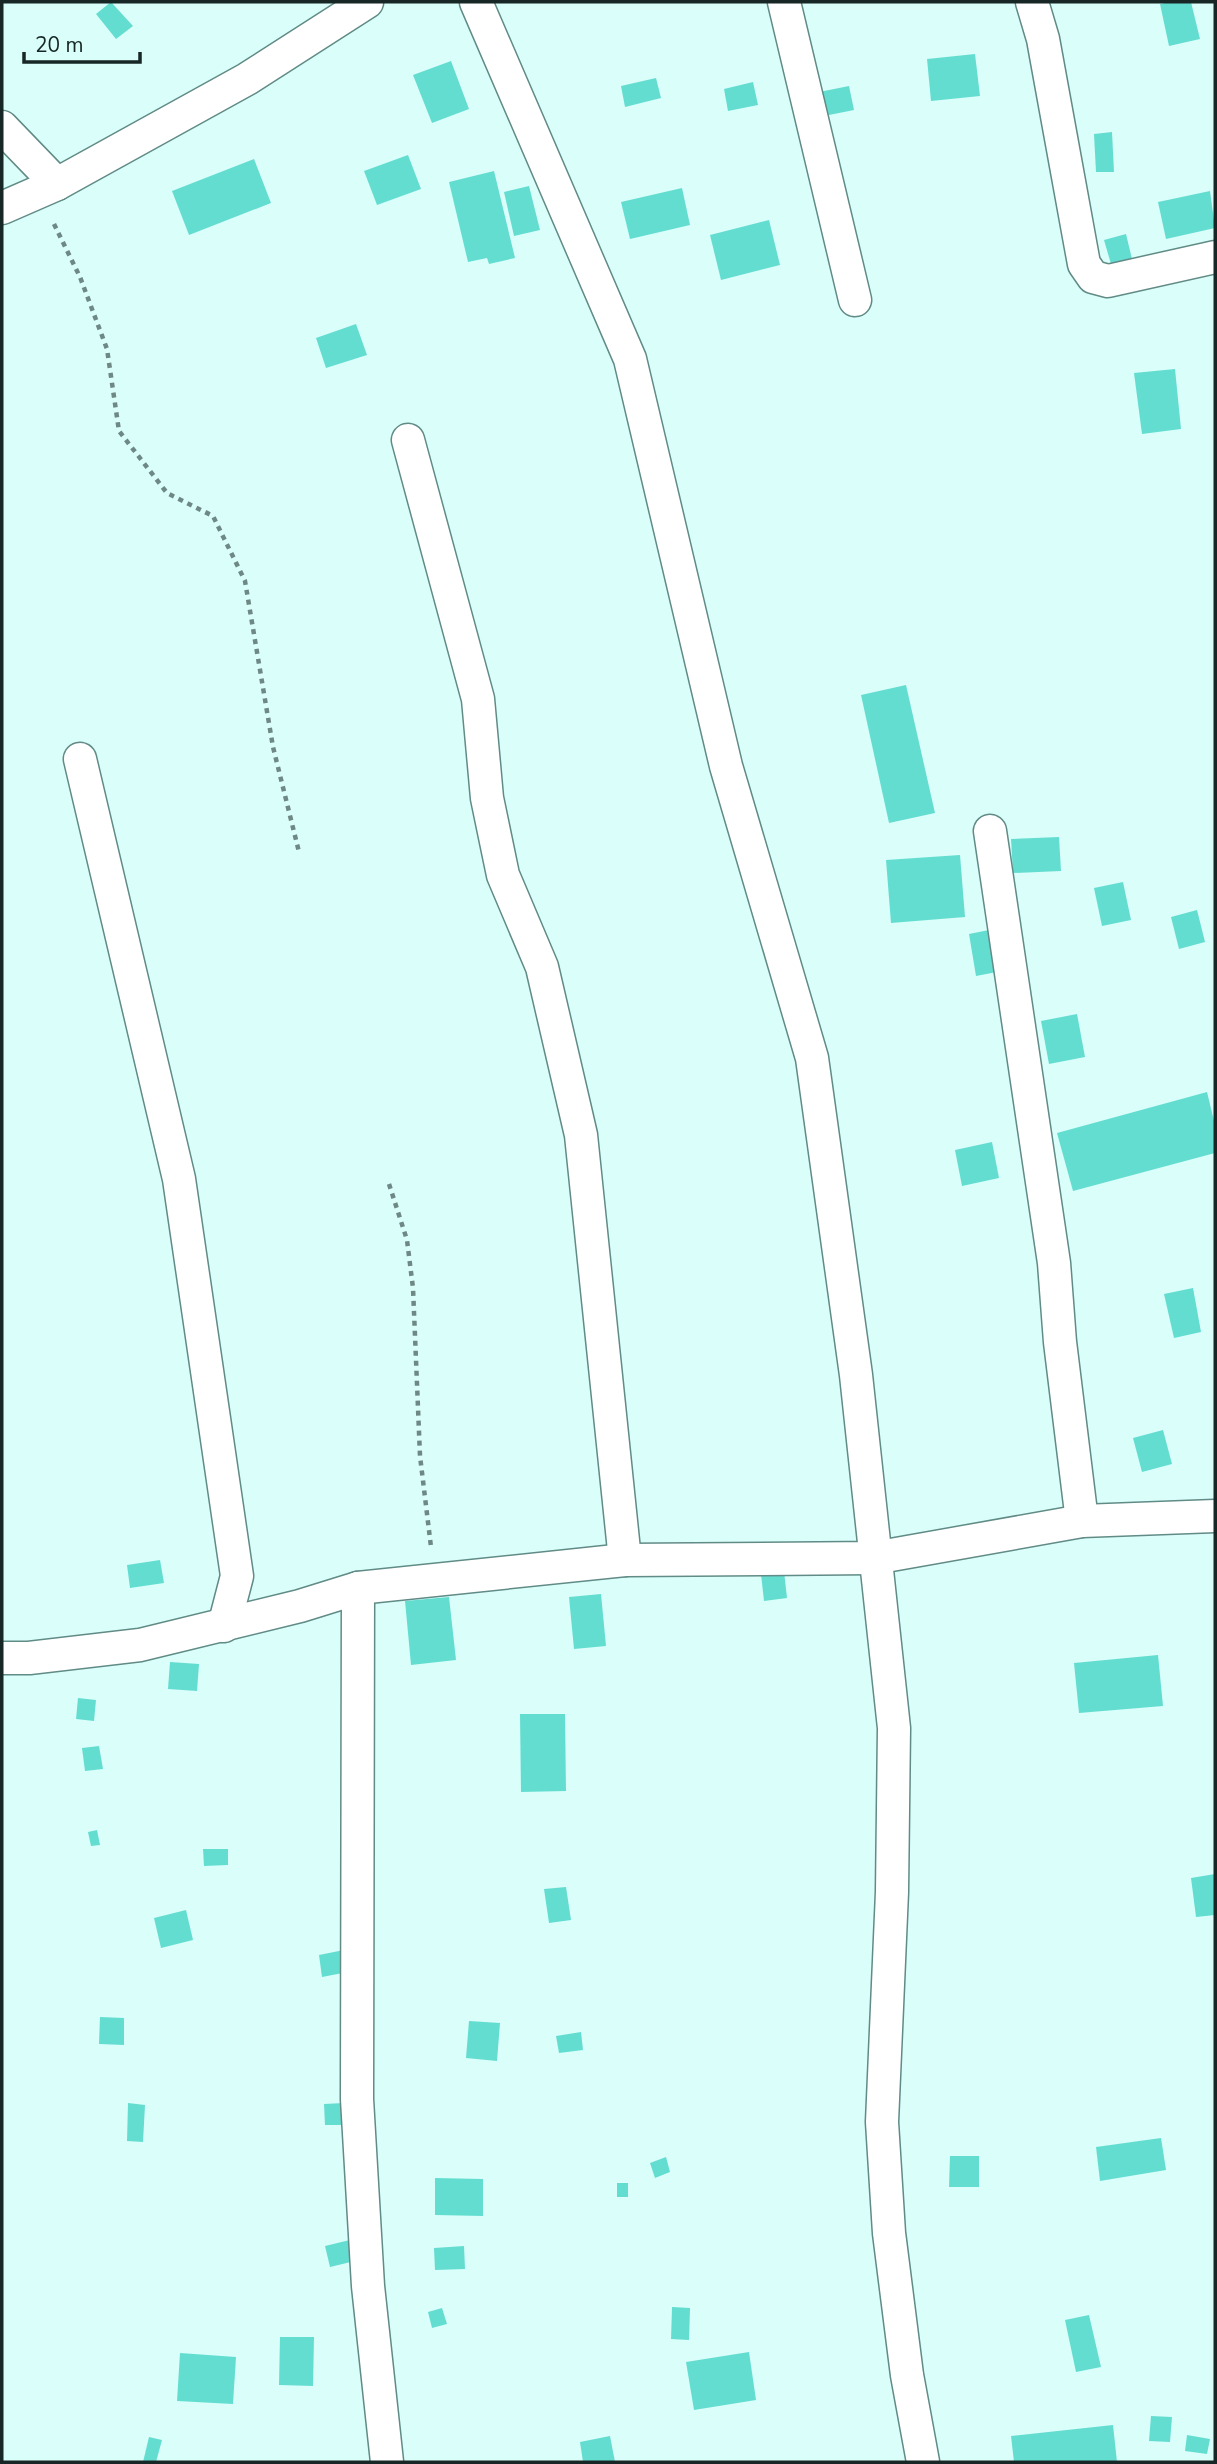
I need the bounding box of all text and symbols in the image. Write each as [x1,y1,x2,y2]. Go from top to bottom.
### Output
scale bar [24,21,140,65]
text: 20 m [35,31,84,59]

